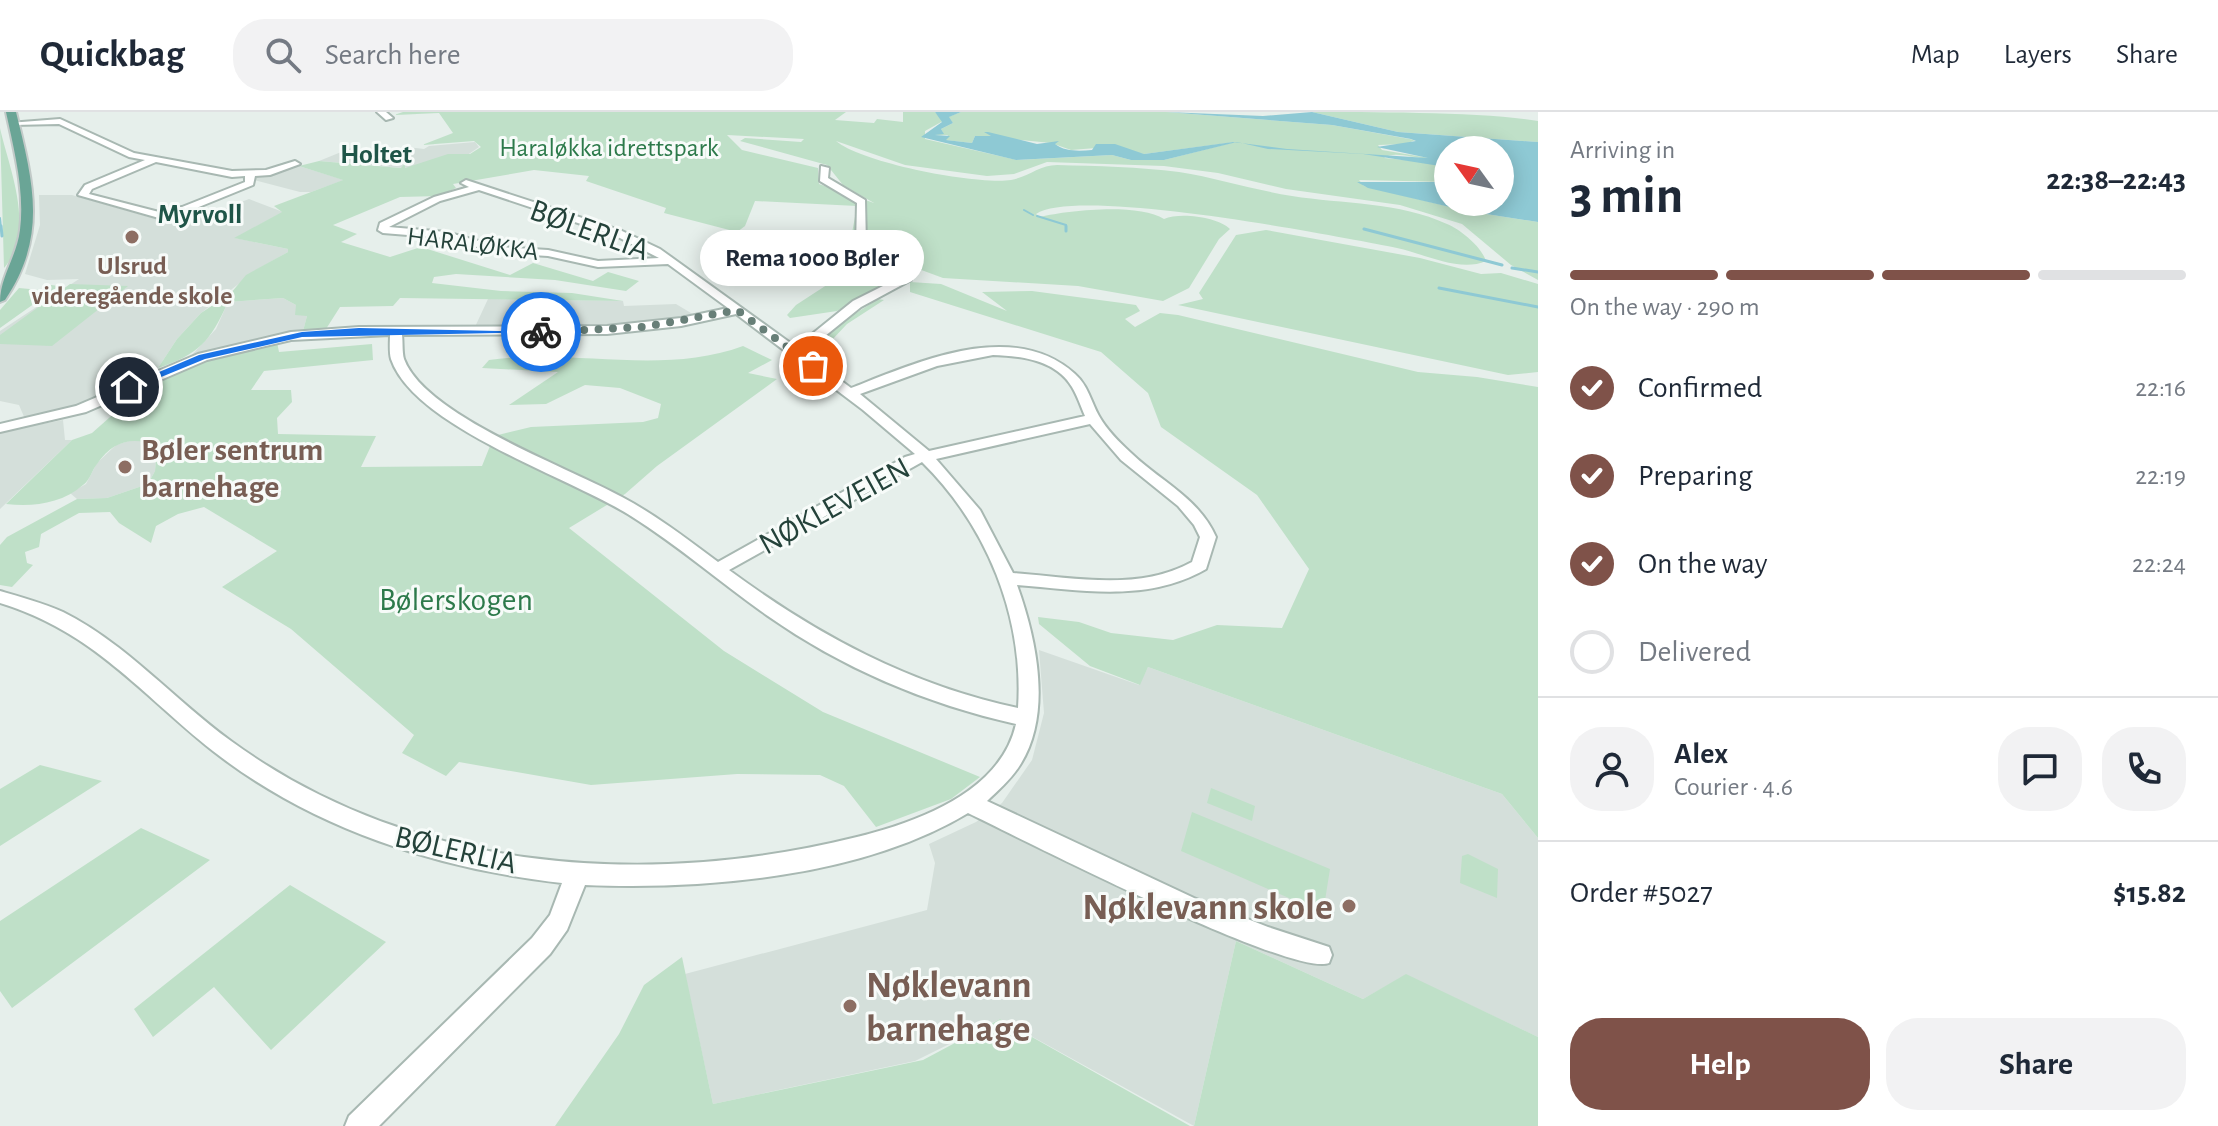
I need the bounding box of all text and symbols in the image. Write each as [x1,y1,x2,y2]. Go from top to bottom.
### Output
search box [233,19,793,91]
icon: search [261,33,305,77]
text: Quickbag [40,36,185,74]
text: Search here [325,40,461,70]
text: Map [1911,41,1960,69]
text: Layers [2004,41,2072,69]
text: Share [2116,41,2178,69]
park label: Haraløkka idrettspark [499,135,719,161]
north arrow [1434,136,1514,216]
map controls [1434,136,1514,216]
text: Arriving in [1570,137,1675,163]
district label: Holtet [340,141,413,169]
text: 22:38–22:43 [2046,165,2186,195]
text: 3 min [1570,170,1683,222]
street label: BØLERLIA [526,194,654,266]
district label: Myrvoll [158,201,242,229]
street label: HARALØKKA [406,223,540,265]
marker: Ulsrud videregående skole [123,228,141,246]
callout: Rema 1000 Bøler [701,230,925,286]
text: Rema 1000 Bøler [725,245,899,271]
place label: Ulsrud videregående skole [32,253,232,309]
courier [501,292,581,372]
text: On the way · 290 m [1570,294,1760,320]
icon: bike [519,310,563,354]
pin [779,332,847,400]
icon: bag [791,344,835,388]
pin [95,353,163,421]
icon: home [107,365,151,409]
icon: check [1570,366,1614,410]
text: Confirmed [1638,373,1762,403]
text: 22:16 [2135,375,2186,401]
place label: Bøler sentrum barnehage [141,434,323,503]
street label: NØKLEVEIEN [754,451,915,560]
icon: check [1570,454,1614,498]
marker: Bøler sentrum barnehage [116,458,134,476]
text: Preparing [1638,461,1753,491]
text: 22:19 [2135,463,2186,489]
icon: check [1570,542,1614,586]
text: On the way [1638,549,1767,579]
text: 22:24 [2132,551,2186,577]
park label: Bølerskogen [379,584,533,616]
text: Delivered [1638,637,1751,667]
button: person [1570,727,1654,811]
button: chat [1998,727,2082,811]
button: phone [2102,727,2186,811]
text: Alex [1674,739,1728,769]
text: Courier · 4.6 [1674,774,1793,800]
street label: BØLERLIA [392,820,520,880]
text: Order #5027 [1570,878,1713,908]
text: $15.82 [2113,878,2186,908]
place label: Nøklevann skole [1082,889,1333,927]
marker: Nøklevann skole [1340,897,1358,915]
place label: Nøklevann barnehage [866,967,1032,1049]
marker: Nøklevann barnehage [841,997,859,1015]
button: Help [1570,1018,1870,1110]
button: Share [1886,1018,2186,1110]

